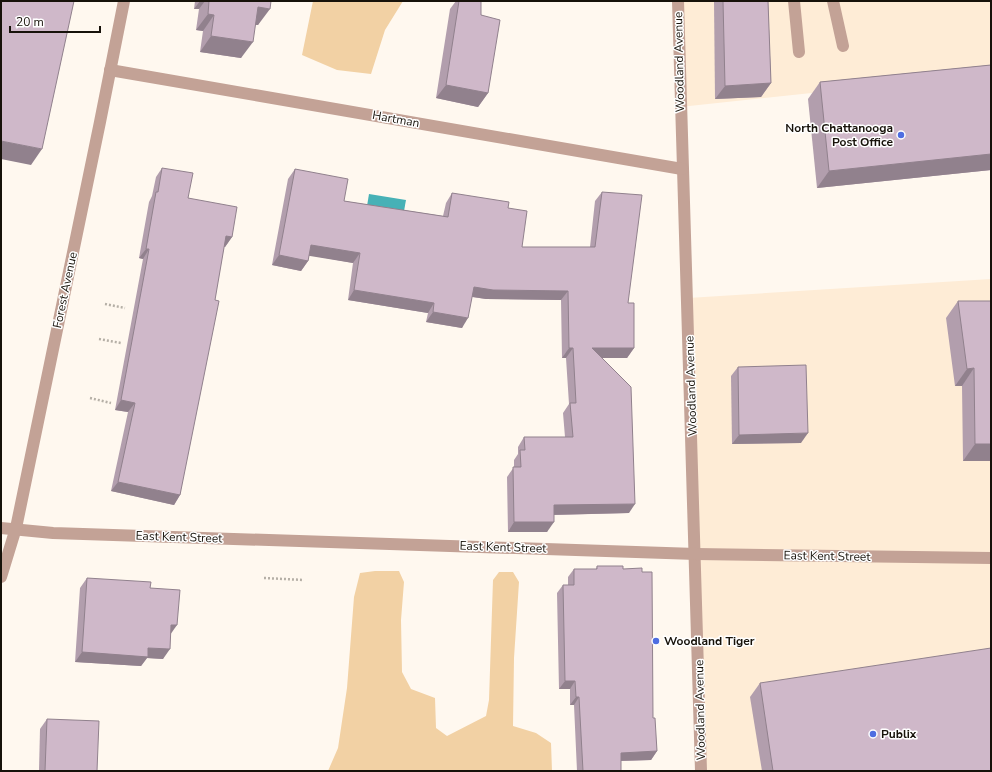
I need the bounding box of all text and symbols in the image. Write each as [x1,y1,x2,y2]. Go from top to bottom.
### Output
scale bar [10,8,100,34]
street label: Woodland Avenue [670,12,688,112]
text: 20 m [16,14,44,30]
street label: Hartman [371,107,421,131]
place label: North Chattanooga Post Office [785,120,893,150]
marker: North Chattanooga Post Office [896,130,906,140]
street label: Forest Avenue [49,250,81,330]
street label: Woodland Avenue [681,336,701,436]
street label: East Kent Street [135,527,223,547]
street label: East Kent Street [459,537,547,557]
street label: East Kent Street [783,547,871,565]
place label: Woodland Tiger [664,633,755,649]
marker: Woodland Tiger [651,636,661,646]
street label: Woodland Avenue [691,660,709,760]
place label: Publix [881,726,917,742]
marker: Publix [868,729,878,739]

